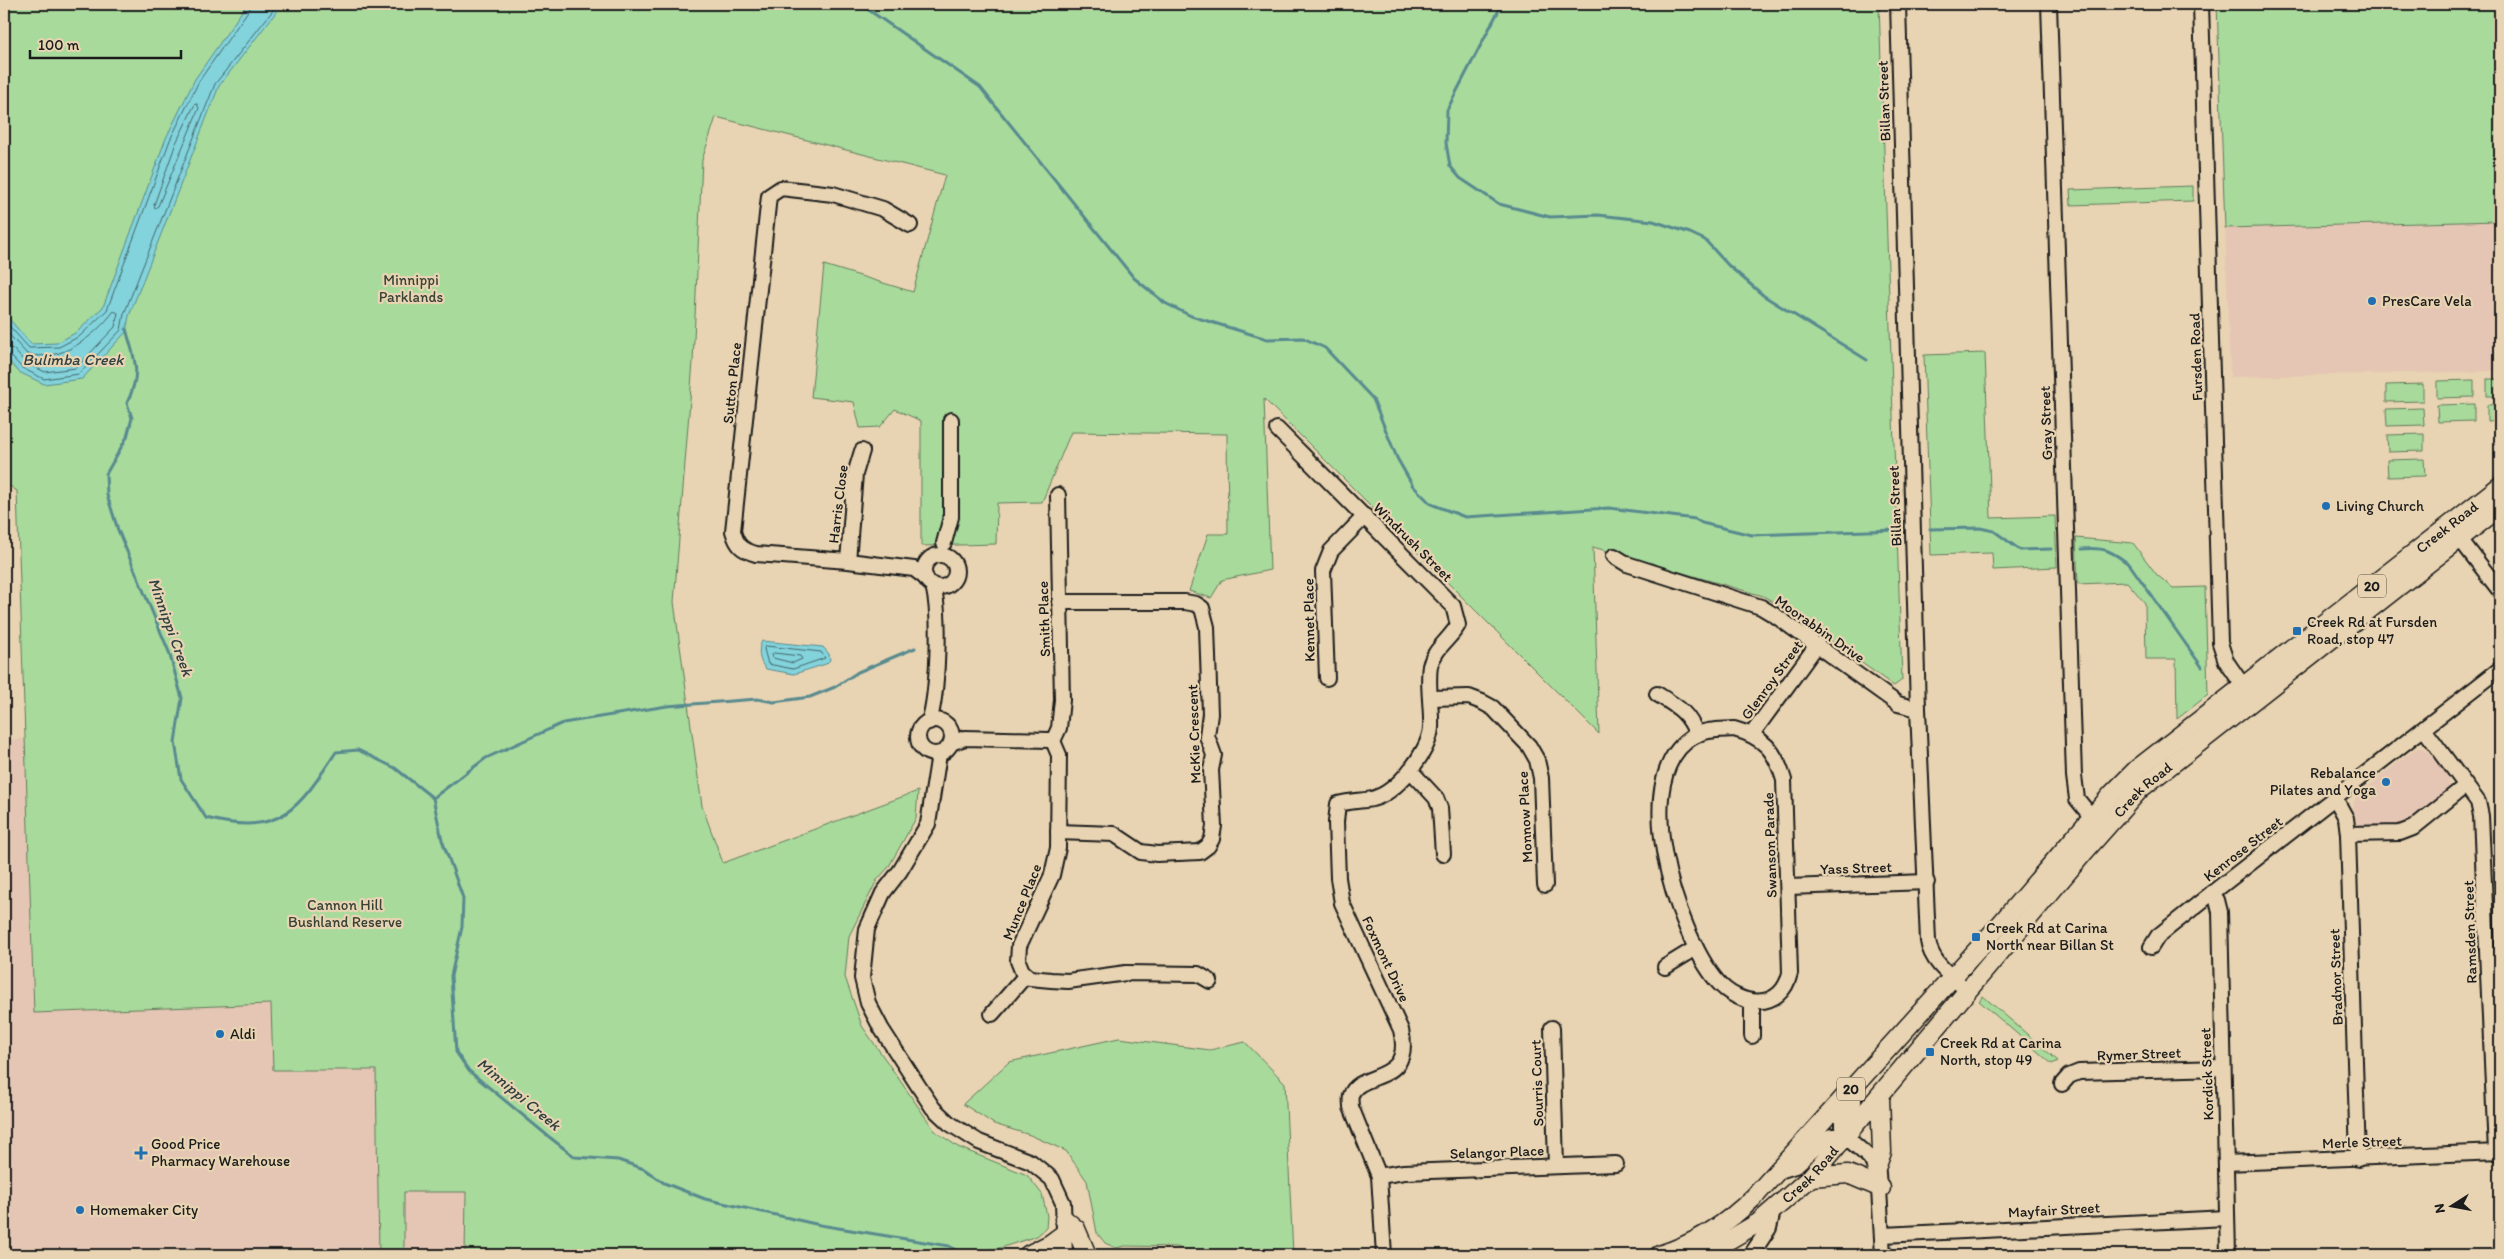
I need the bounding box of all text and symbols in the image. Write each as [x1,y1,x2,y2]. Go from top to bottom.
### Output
scale bar [30,28,181,60]
text: 100 m [38,36,80,54]
street label: Billan Street [1874,60,1894,142]
park label: Minnippi Parklands [379,271,443,306]
place label: PresCare Vela [2382,292,2472,310]
marker: PresCare Vela [2366,295,2378,307]
street label: Fursden Road [2185,313,2207,401]
street label: Sutton Place [719,341,745,425]
water label: Bulimba Creek [23,350,124,369]
street label: Gray Street [2036,385,2056,461]
street label: Harris Close [824,464,852,544]
street label: Billan Street [1885,465,1905,547]
place label: Living Church [2336,497,2424,515]
street label: Creek Road [2412,497,2482,557]
street label: Windrush Street [1370,499,1457,586]
marker: Living Church [2320,500,2332,512]
road number: 20 [2358,574,2386,598]
water label: Minnippi Creek [144,575,198,679]
street label: Kennet Place [1299,578,1319,662]
street label: Smith Place [1034,581,1054,657]
street label: Moorabbin Drive [1772,591,1868,667]
place label: Creek Rd at Fursden Road, stop 47 [2307,613,2437,648]
marker: Creek Rd at Fursden Road, stop 47 [2291,625,2303,637]
street label: Glenroy Street [1737,637,1807,723]
street label: McKie Crescent [1183,684,1205,784]
street label: Creek Road [2110,758,2176,821]
place label: Rebalance Pilates and Yoga [2270,764,2376,799]
street label: Monnow Place [1514,771,1536,863]
marker: Rebalance Pilates and Yoga [2380,776,2392,788]
street label: Swanson Parade [1759,792,1781,898]
street label: Kenrose Street [2200,812,2286,885]
street label: Yass Street [1820,858,1893,878]
street label: Munce Place [999,861,1045,943]
street label: Ramsden Street [2459,880,2481,984]
park label: Cannon Hill Bushland Reserve [288,896,402,931]
street label: Foxmont Drive [1358,913,1414,1005]
place label: Creek Rd at Carina North near Billan St [1986,919,2114,954]
street label: Bradnor Street [2325,928,2347,1026]
marker: Creek Rd at Carina North near Billan St [1970,931,1982,943]
place label: Aldi [230,1025,256,1043]
street label: Kordick Street [2196,1027,2218,1121]
marker: Aldi [214,1028,226,1040]
place label: Creek Rd at Carina North, stop 49 [1940,1034,2062,1069]
street label: Sourris Court [1526,1039,1548,1127]
street label: Rymer Street [2097,1044,2182,1064]
marker: Creek Rd at Carina North, stop 49 [1924,1046,1936,1058]
water label: Minnippi Creek [474,1054,565,1135]
road number: 20 [1837,1078,1865,1100]
street label: Merle Street [2322,1132,2403,1152]
place label: Good Price Pharmacy Warehouse [151,1135,290,1170]
street label: Selangor Place [1449,1141,1545,1163]
street label: Creek Road [1778,1142,1842,1207]
marker: Good Price Pharmacy Warehouse [135,1147,147,1159]
north arrow [2426,1182,2476,1232]
street label: Mayfair Street [2007,1199,2101,1221]
place label: Homemaker City [90,1201,198,1219]
text: N [2430,1202,2449,1215]
marker: Homemaker City [74,1204,86,1216]

